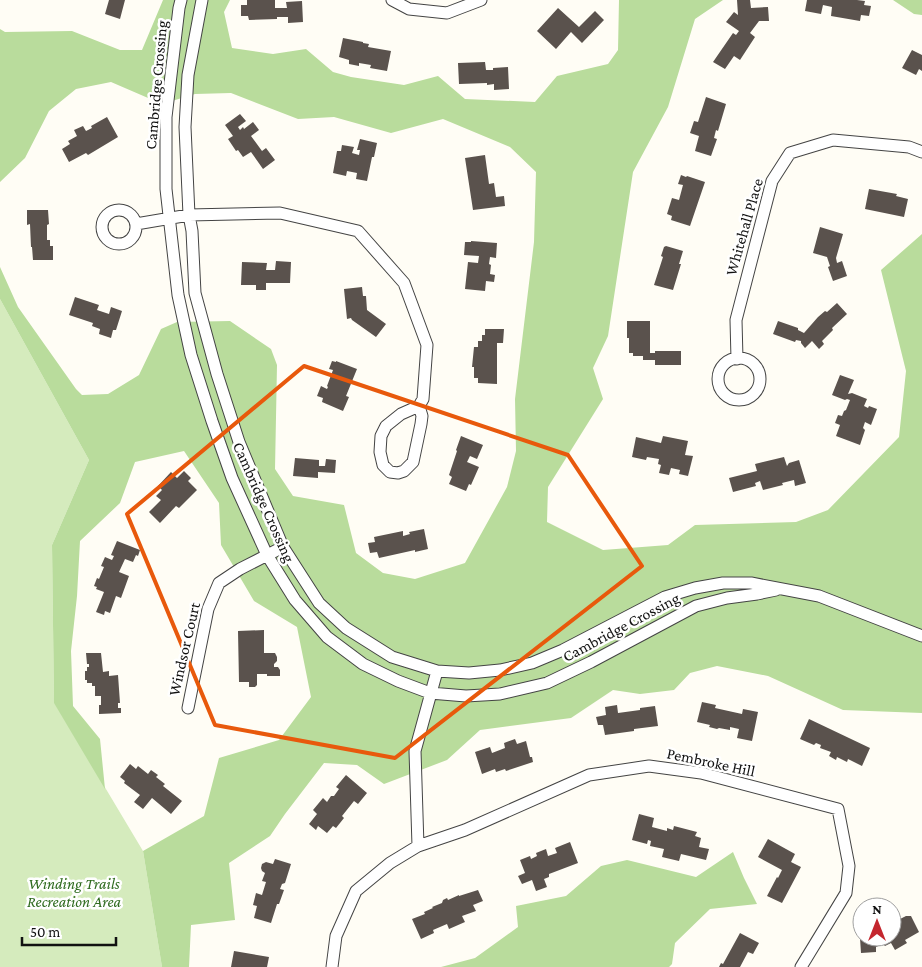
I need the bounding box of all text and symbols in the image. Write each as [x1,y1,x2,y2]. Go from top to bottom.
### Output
street label: Cambridge Crossing [142,19,171,150]
street label: Whitehall Place [722,176,766,278]
street label: Cambridge Crossing [229,439,298,565]
street label: Cambridge Crossing [560,589,683,666]
street label: Windsor Court [165,600,203,697]
street label: Pembroke Hill [665,744,757,780]
park label: Winding Trails Recreation Area [27,875,122,910]
north arrow [852,897,902,947]
text: N [872,901,882,917]
scale bar [22,914,116,946]
text: 50 m [30,924,60,940]

